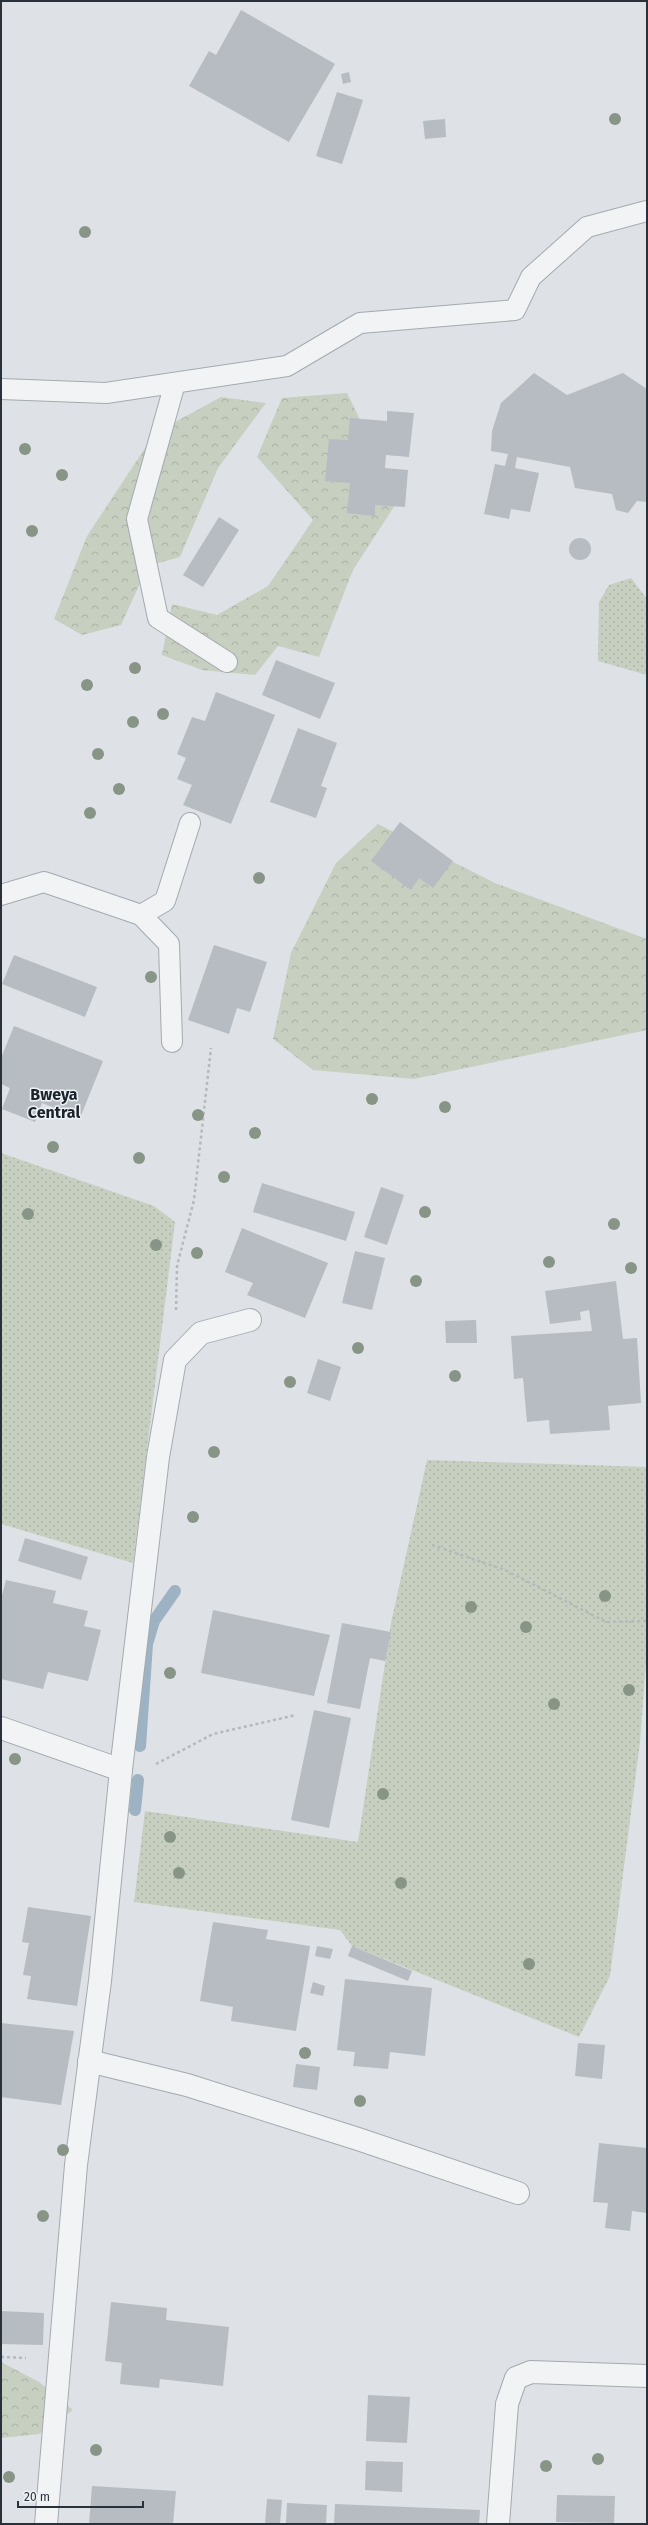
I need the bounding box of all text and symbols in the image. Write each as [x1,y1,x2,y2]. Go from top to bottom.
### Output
district label: Bweya Central [28,1085,80,1122]
scale bar [18,2483,143,2509]
text: 20 m [24,2490,50,2504]

